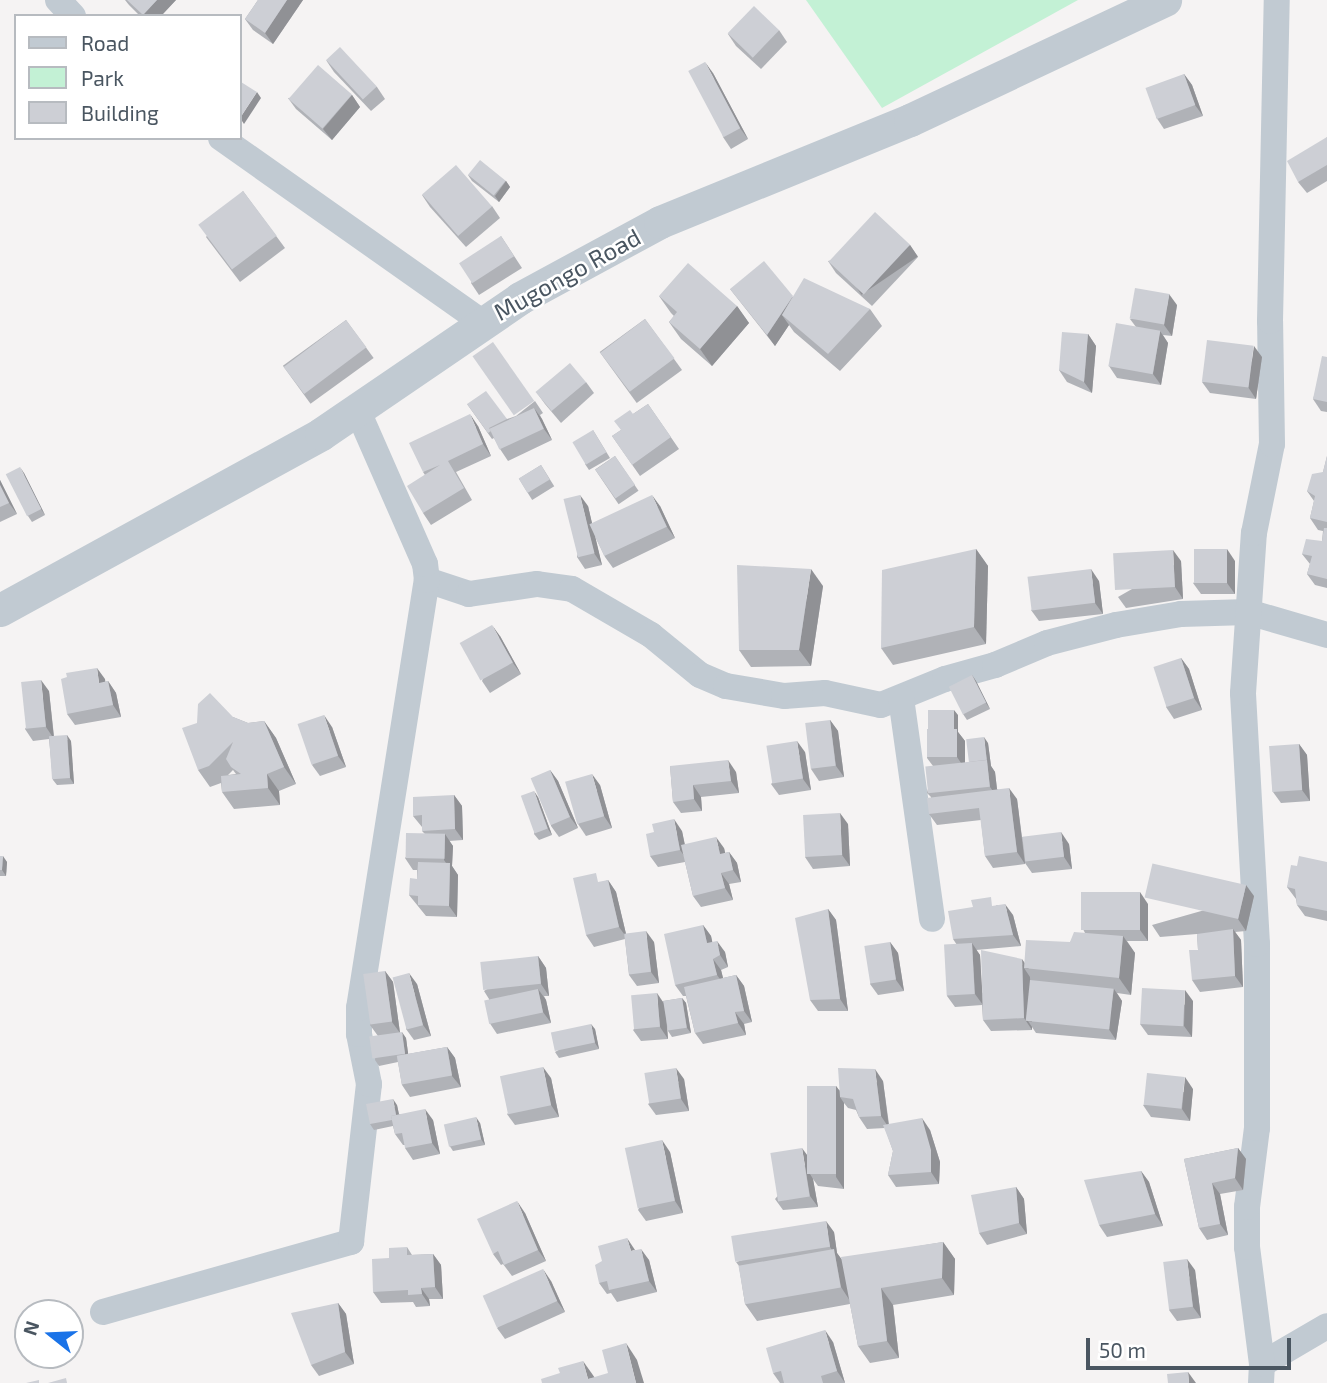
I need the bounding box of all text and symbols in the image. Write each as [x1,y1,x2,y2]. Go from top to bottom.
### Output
legend [14,14,242,140]
text: Road [81,30,129,55]
text: Park [81,65,124,90]
text: Building [81,100,159,125]
street label: Mugongo Road [489,222,645,326]
north arrow [14,1299,84,1369]
text: N [17,1318,44,1338]
scale bar [1089,1324,1294,1368]
text: 50 m [1099,1337,1146,1362]

